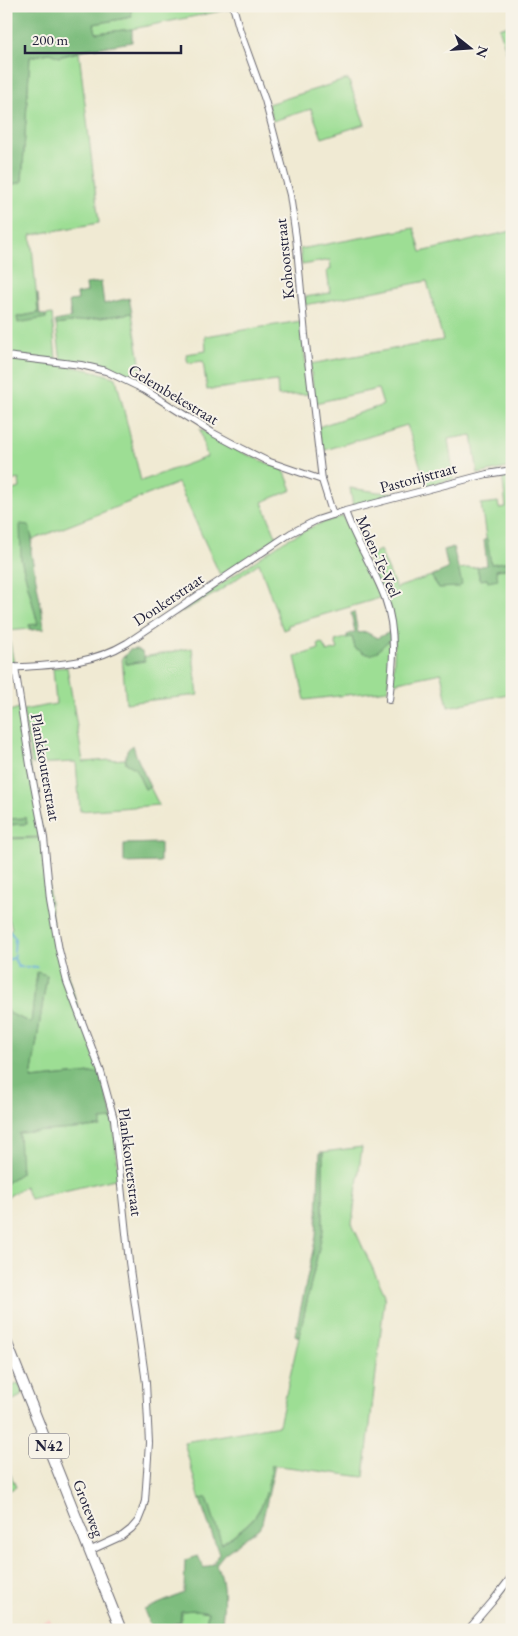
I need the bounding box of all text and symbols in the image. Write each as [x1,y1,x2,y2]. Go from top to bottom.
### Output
scale bar [25,22,181,54]
north arrow [446,22,496,72]
text: 200 m [32,30,69,49]
text: N [472,44,493,60]
street label: Kohoorstraat [270,217,299,300]
street label: Gelembekestraat [125,359,223,430]
street label: Pastorijstraat [377,457,459,498]
street label: Molen-Te-Veel [351,512,406,601]
street label: Donkerstraat [129,568,208,631]
street label: Plankkouterstraat [26,712,65,822]
street label: Plankkouterstraat [113,1107,148,1217]
road number: N42 [29,1434,69,1458]
street label: Groteweg [68,1476,109,1541]

